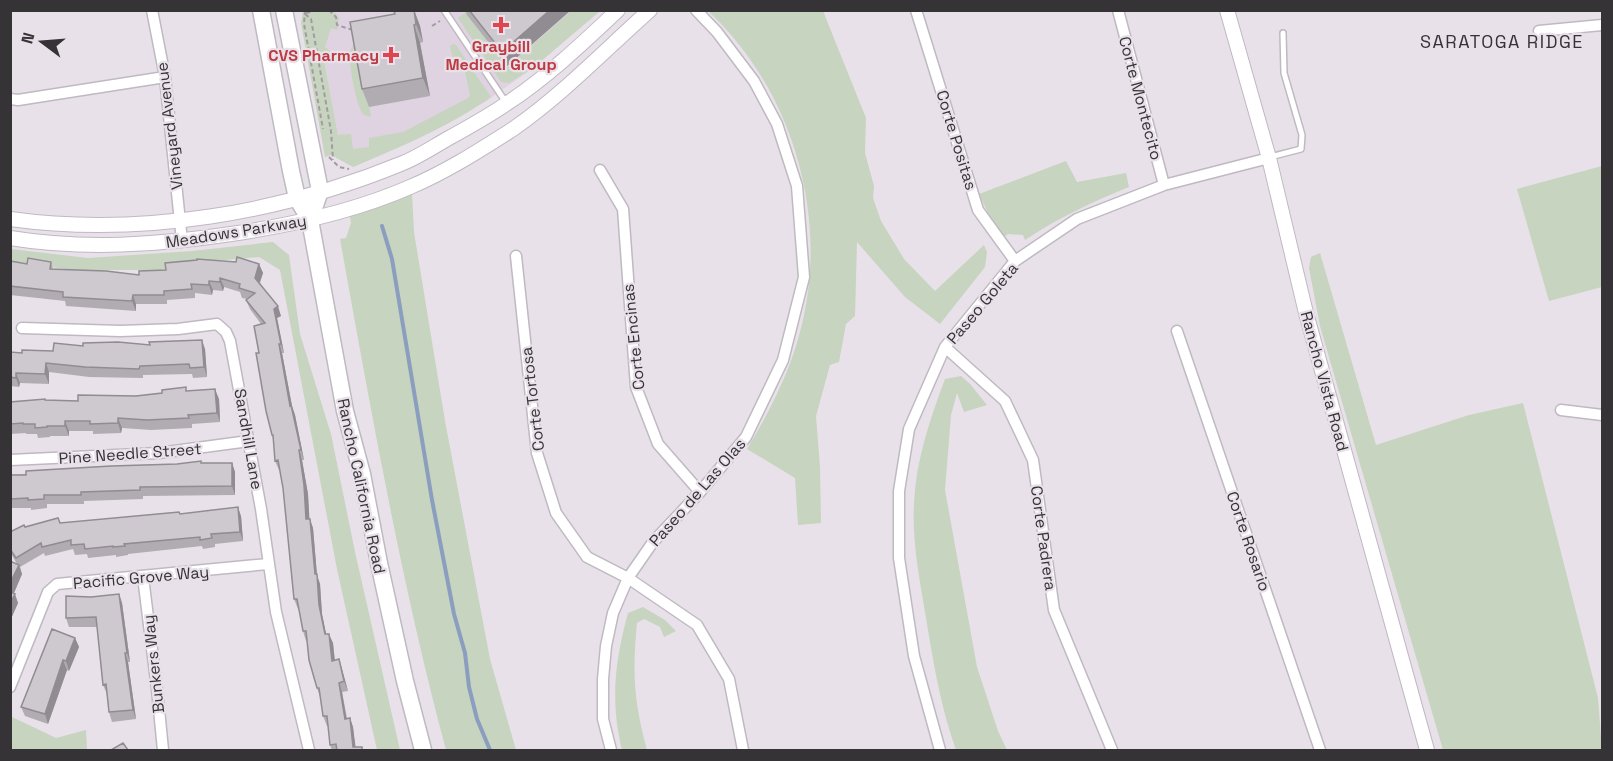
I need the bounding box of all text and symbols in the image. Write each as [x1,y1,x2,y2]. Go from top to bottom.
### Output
north arrow [12,12,72,72]
marker: Graybill Medical Group [492,16,510,34]
text: N [16,30,40,46]
district label: SARATOGA RIDGE [1420,30,1584,53]
street label: Corte Montecito [1114,34,1167,162]
place label: Graybill Medical Group [445,36,557,75]
place label: CVS Pharmacy [268,45,379,66]
marker: CVS Pharmacy [384,48,398,62]
street label: Vineyard Avenue [151,61,188,191]
street label: Corte Positas [931,88,982,193]
street label: Meadows Parkway [164,210,308,253]
street label: Paseo Goleta [942,258,1023,349]
street label: Corte Encinas [617,283,650,391]
street label: Rancho Vista Road [1296,309,1353,454]
street label: Corte Tortosa [516,346,549,452]
street label: Sandhill Lane [229,387,268,491]
street label: Rancho California Road [333,397,390,576]
street label: Paseo de Las Olas [645,434,750,551]
street label: Pine Needle Street [58,438,202,469]
street label: Corte Padrera [1026,484,1061,592]
street label: Corte Rosario [1222,488,1275,594]
street label: Pacific Grove Way [72,561,210,594]
street label: Bunkers Way [138,614,169,714]

